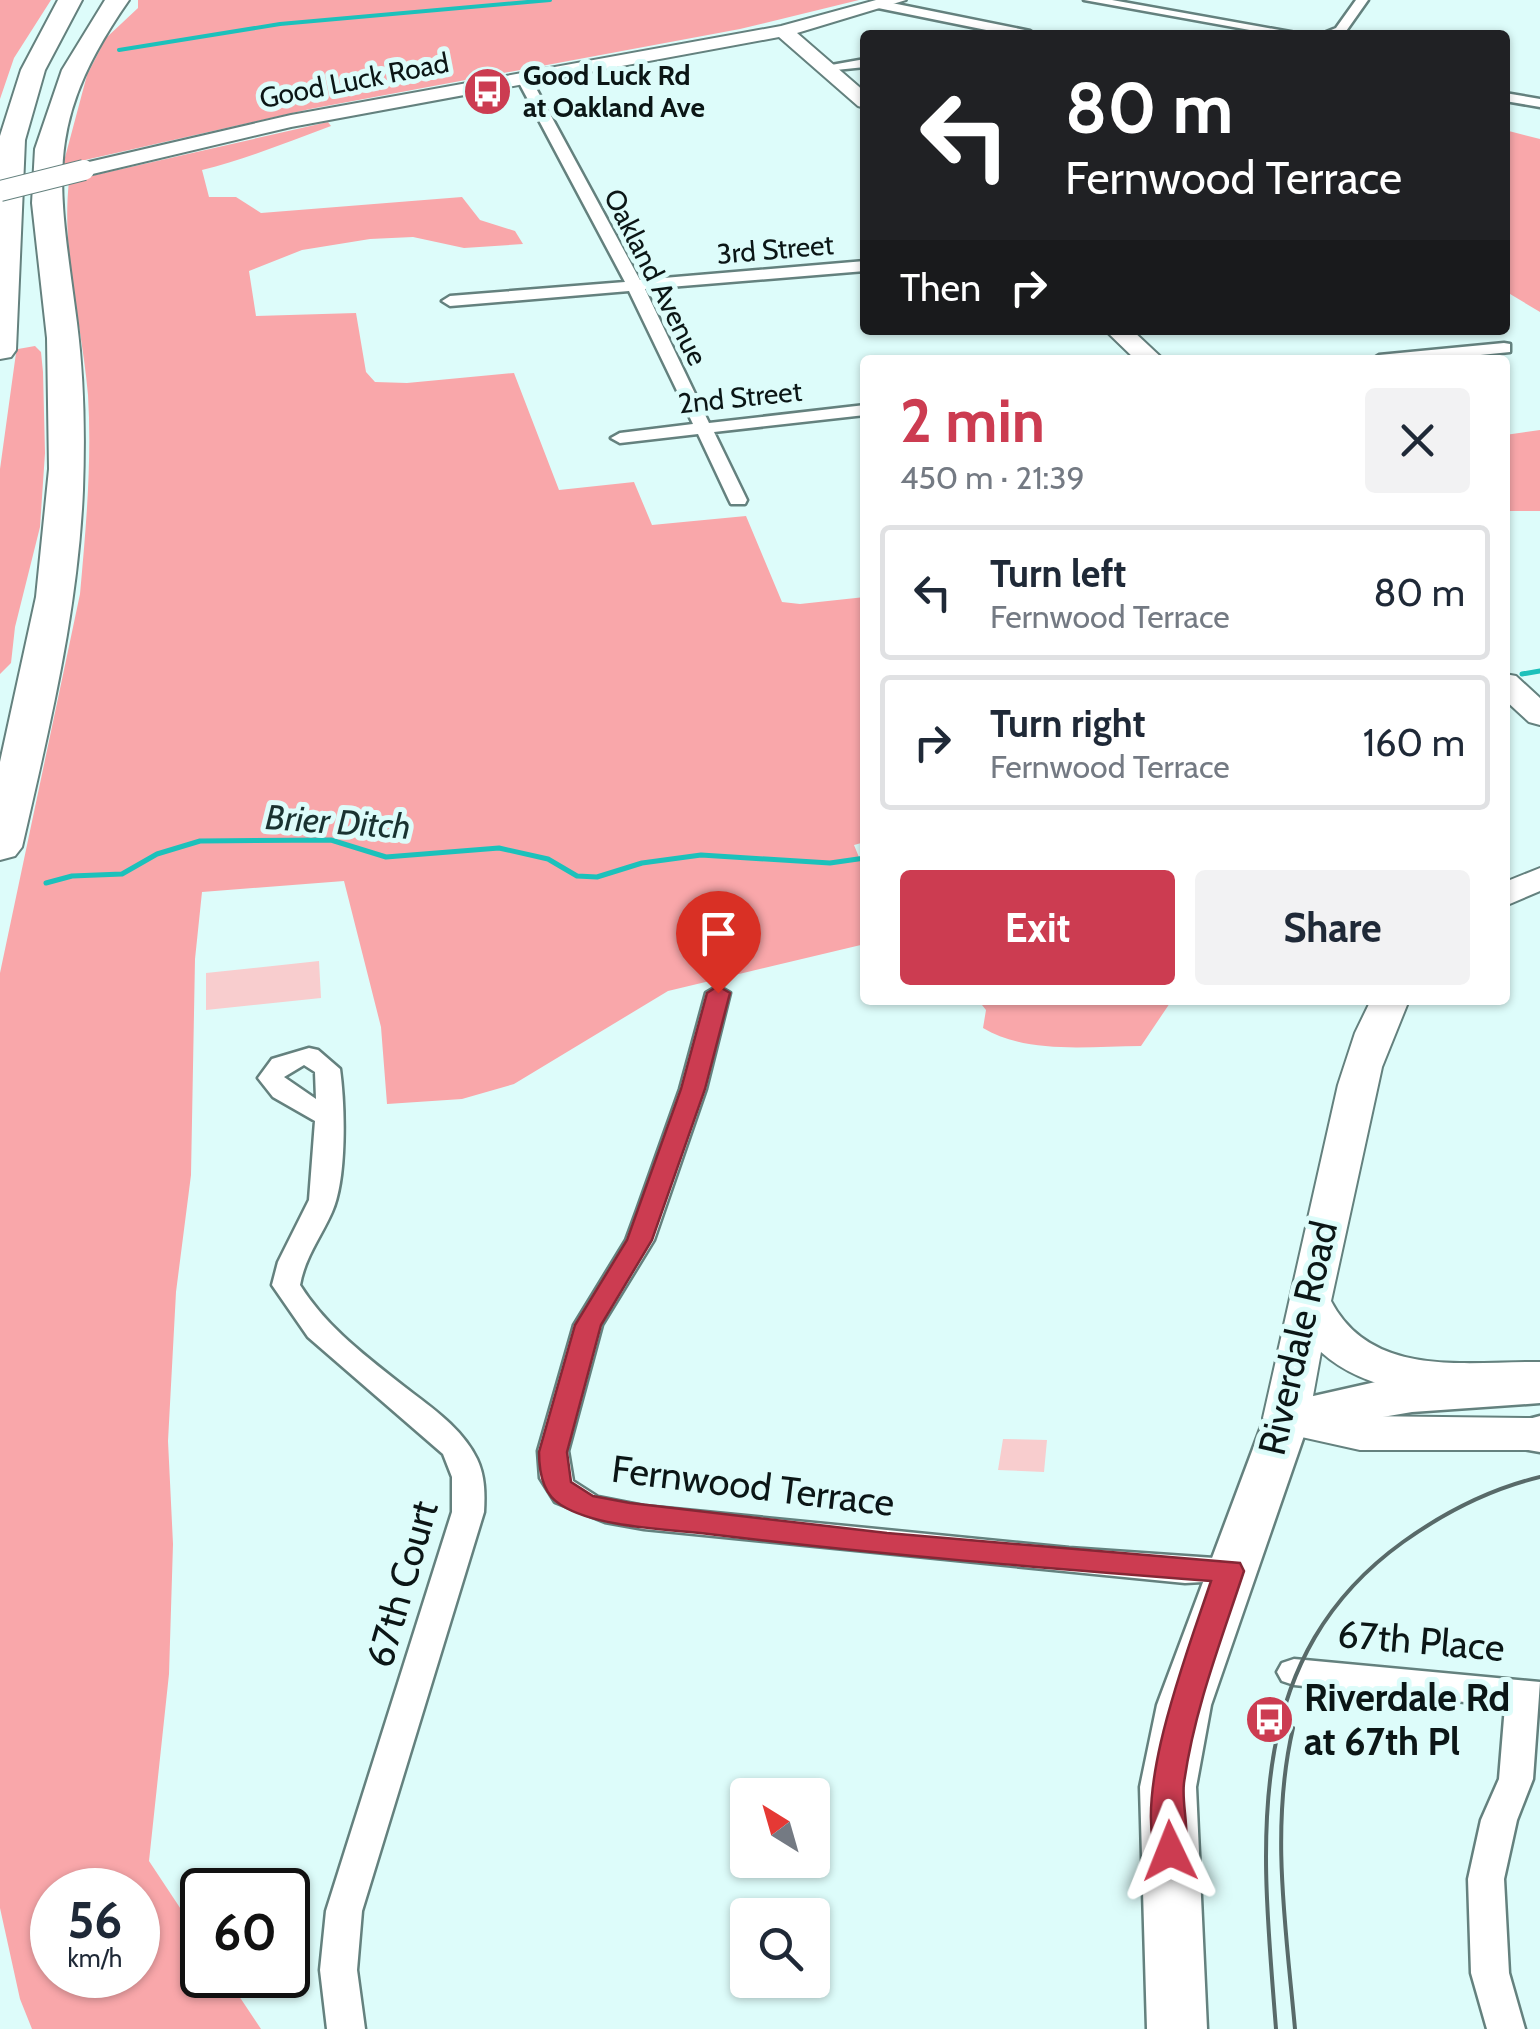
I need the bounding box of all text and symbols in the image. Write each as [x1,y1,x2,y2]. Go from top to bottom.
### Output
street label: Good Luck Road [256,45,452,115]
place label: Good Luck Rd at Oakland Ave [523,58,705,124]
bus stop icon: Good Luck Rd at Oakland Ave [462,65,514,117]
text: 80 m [1065,65,1233,151]
icon: left [900,70,1030,200]
text: Fernwood Terrace [1065,151,1402,205]
street label: Oakland Avenue [597,183,715,371]
street label: 3rd Street [715,227,835,271]
icon: right [1001,260,1056,315]
text: Then [900,264,981,311]
street label: 2nd Street [677,374,803,420]
text: 2 min [900,384,1045,457]
button: close [1365,388,1470,493]
text: 450 m · 21:39 [900,458,1085,497]
text: Turn left [990,550,1126,597]
icon: left [905,565,960,620]
text: 80 m [1374,569,1465,616]
text: Fernwood Terrace [990,597,1230,636]
text: Turn right [990,700,1146,747]
icon: right [905,715,960,770]
text: 160 m [1363,719,1465,766]
text: Fernwood Terrace [990,747,1230,786]
water label: Brier Ditch [264,795,412,848]
button: Exit [900,870,1175,985]
button: Share [1195,870,1470,985]
pin [676,891,761,994]
icon: arrive [691,906,746,961]
street label: Riverdale Road [1248,1216,1347,1459]
street label: Fernwood Terrace [609,1445,897,1526]
street label: 67th Court [355,1495,448,1672]
street label: 67th Place [1336,1610,1507,1671]
place label: Riverdale Rd at 67th Pl [1304,1674,1510,1765]
bus stop icon: Riverdale Rd at 67th Pl [1243,1694,1295,1746]
north arrow [730,1778,830,1878]
map controls [730,1778,830,1998]
position arrow [1118,1799,1222,1903]
speed limit sign: 60 [180,1868,310,1998]
text: 56 [68,1890,122,1951]
button: search [730,1898,830,1998]
text: km/h [68,1943,122,1973]

